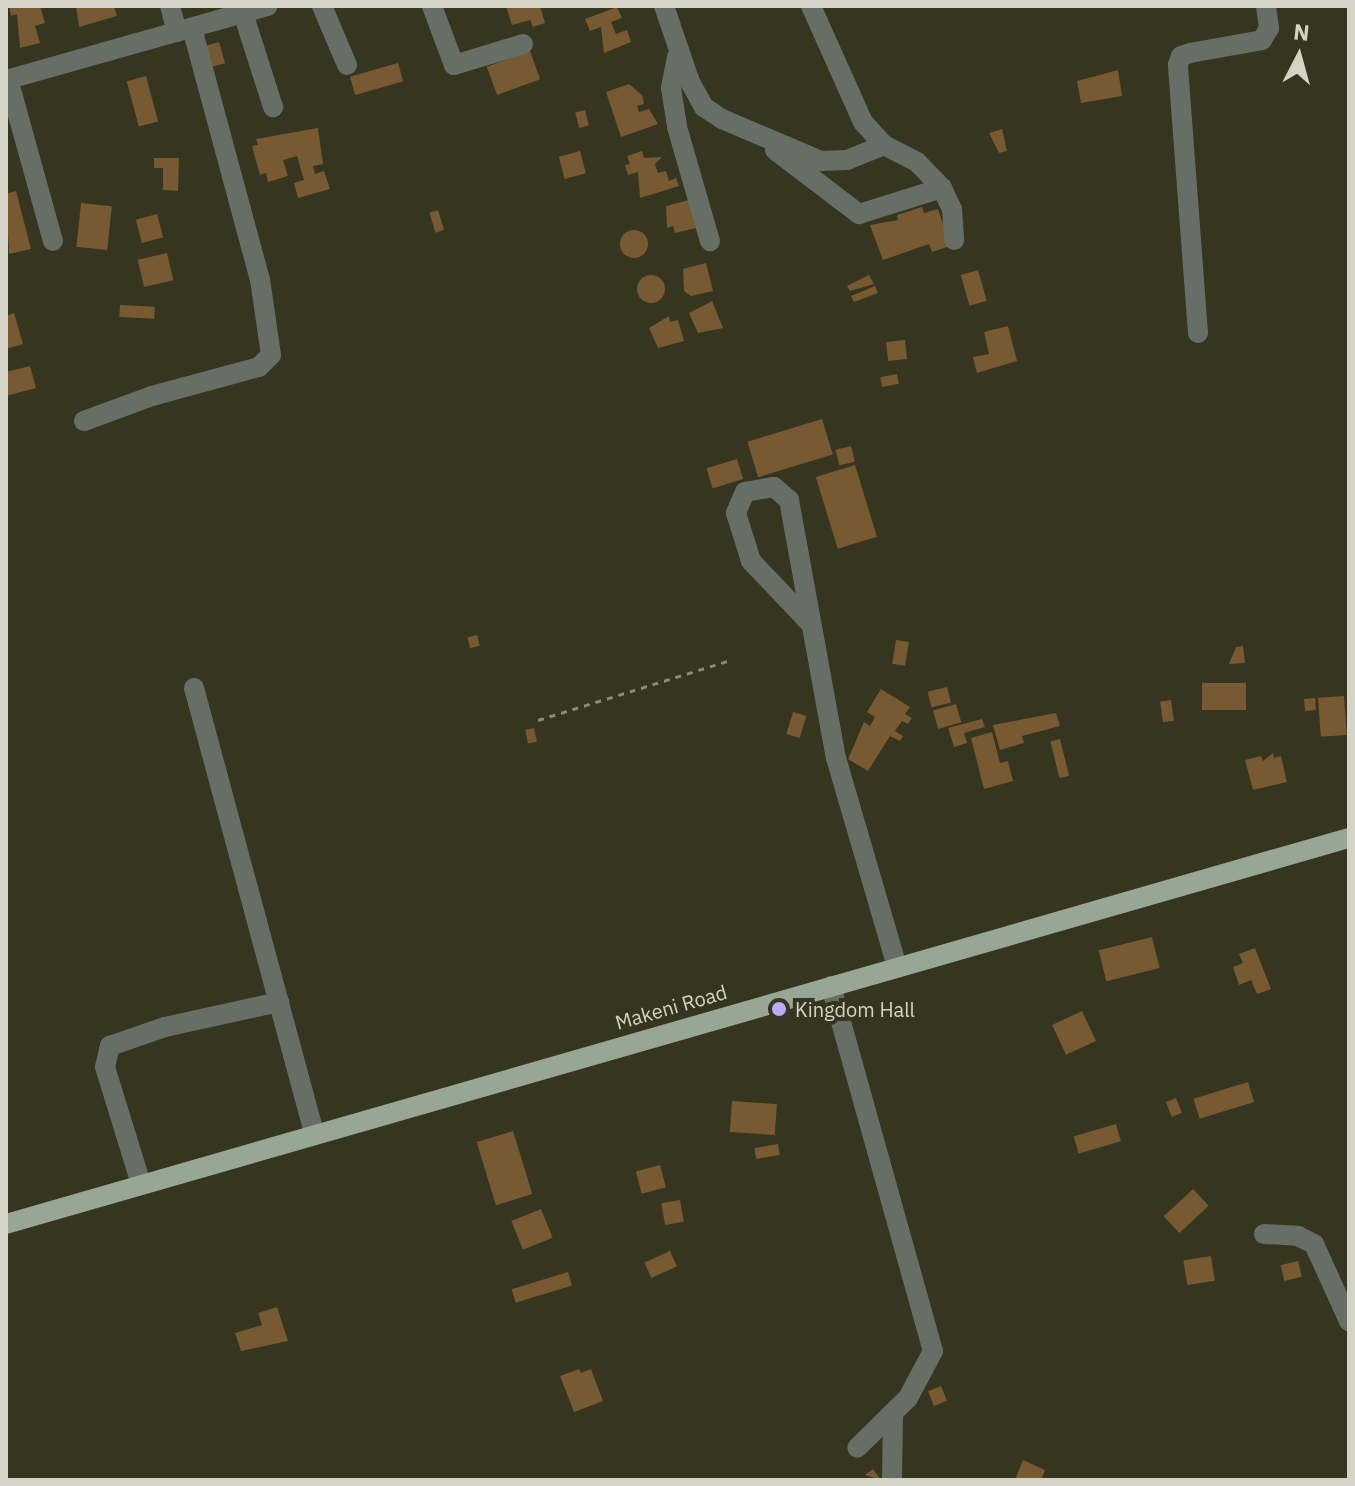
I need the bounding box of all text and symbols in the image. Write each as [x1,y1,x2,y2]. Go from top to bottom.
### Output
north arrow [1259,16,1339,96]
text: N [1292,16,1311,47]
street label: Makeni Road [612,980,730,1034]
place label: Kingdom Hall [795,997,915,1021]
marker: Kingdom Hall [770,1000,788,1018]

